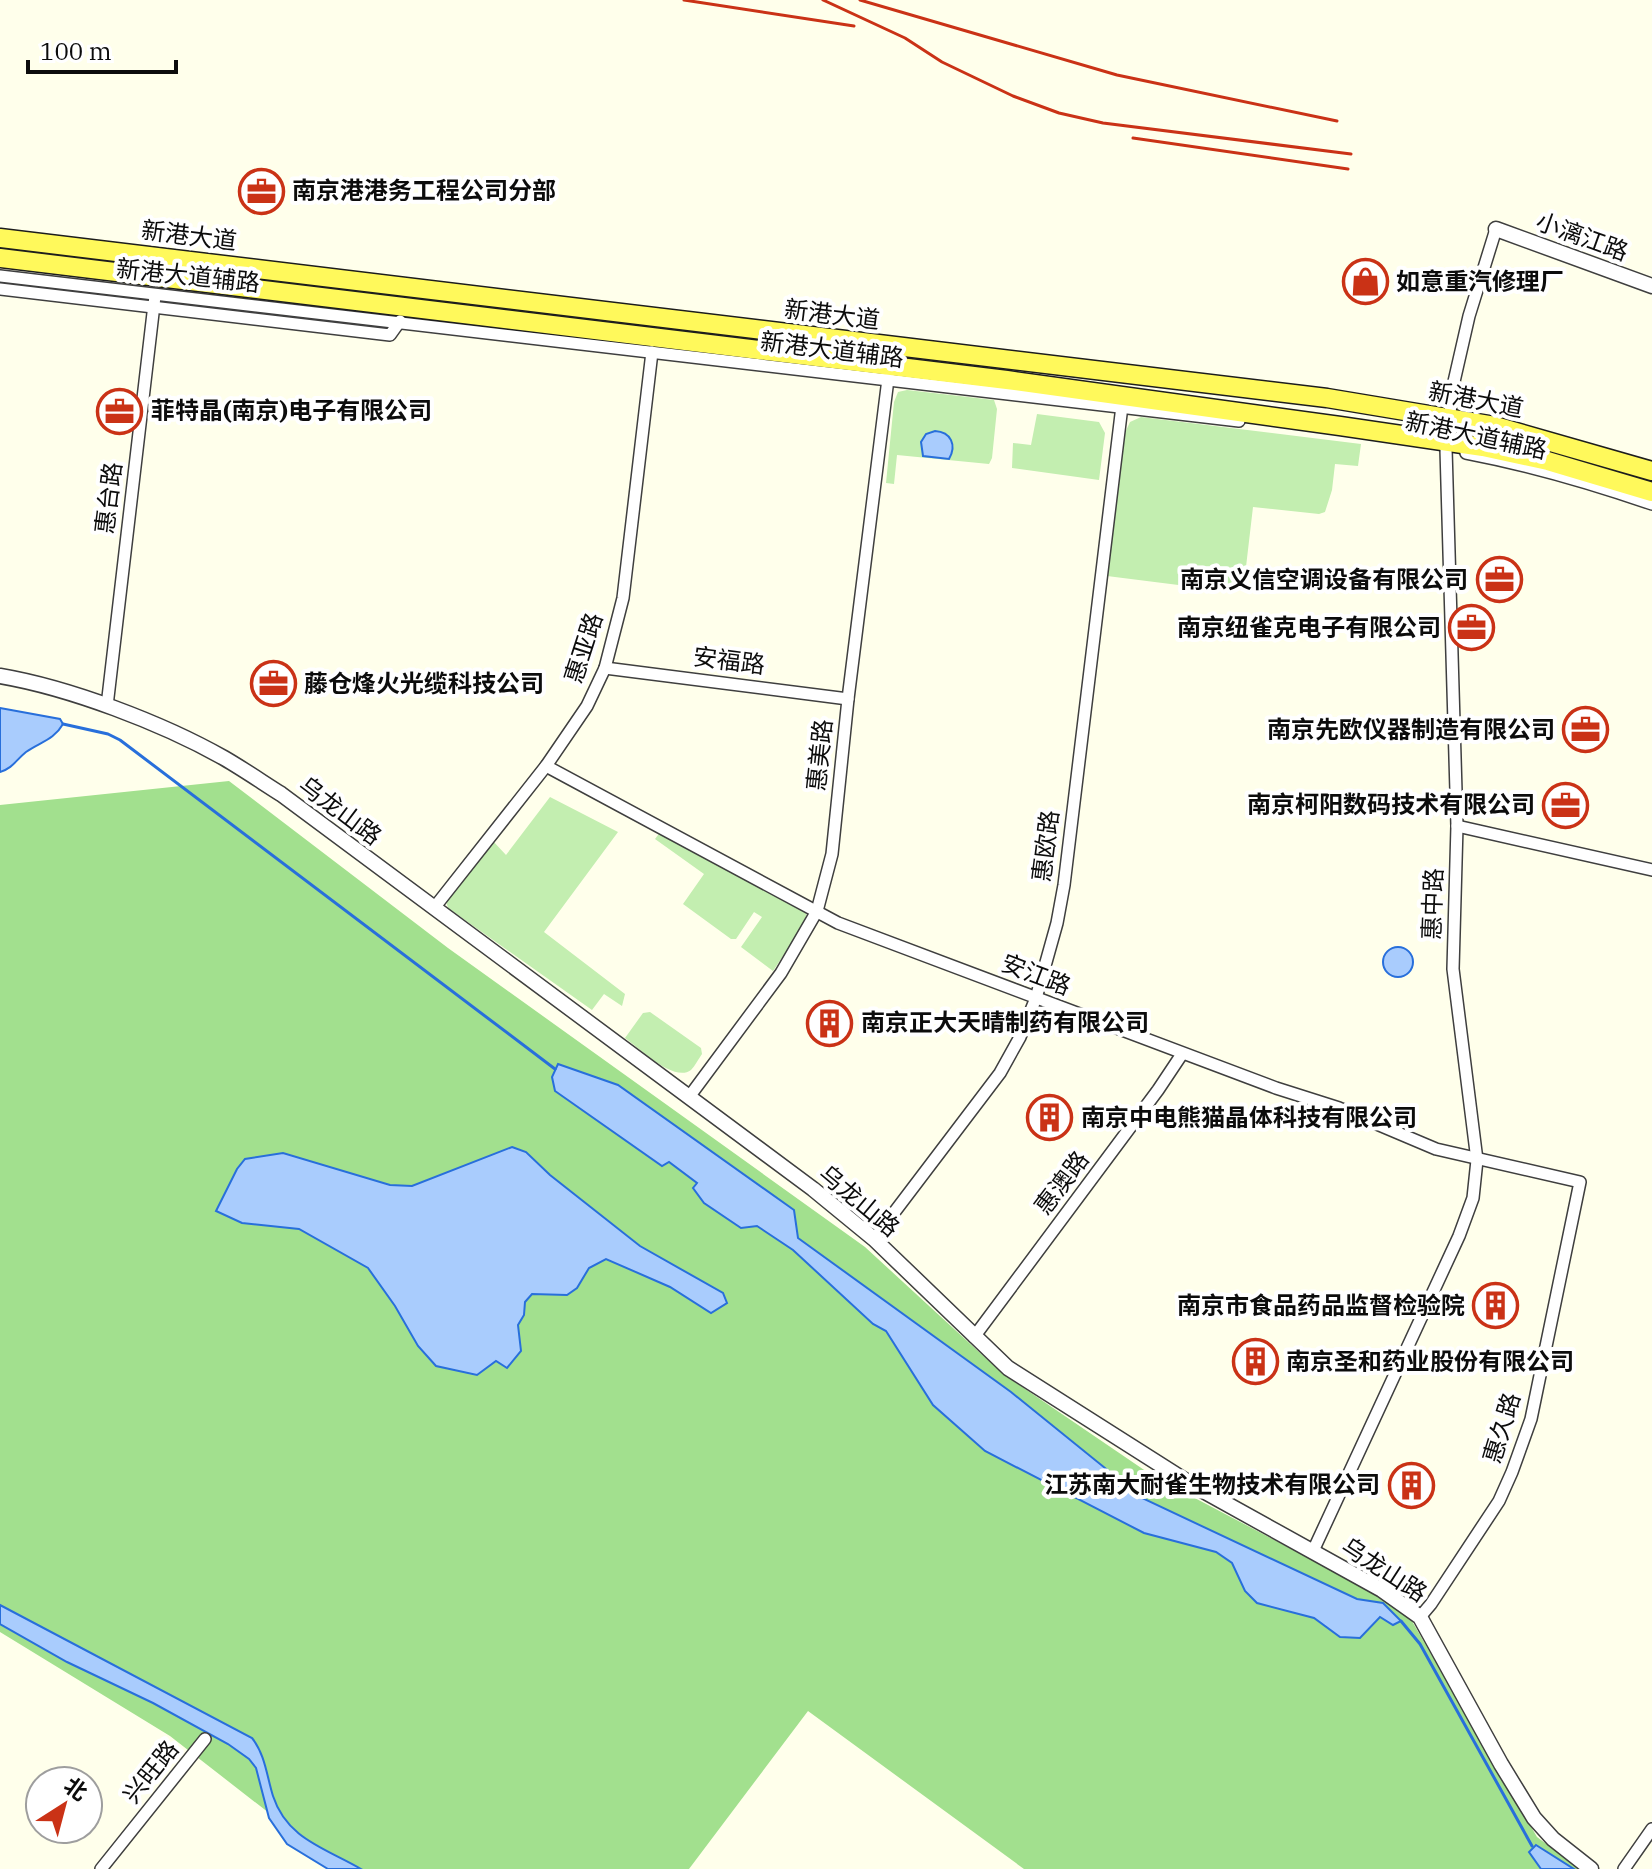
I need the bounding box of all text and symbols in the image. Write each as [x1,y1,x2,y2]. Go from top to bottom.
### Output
scale bar [28,24,176,74]
text: 100 m [40,35,112,67]
office icon: 南京港港务工程公司分部 [237,167,285,215]
place label: 南京港港务工程公司分部 [292,174,556,206]
street label: 小漓江路 [1532,205,1633,268]
street label: 新港大道 [140,213,239,257]
street label: 新港大道辅路 [115,252,261,298]
shop icon: 如意重汽修理厂 [1341,258,1389,306]
place label: 如意重汽修理厂 [1396,265,1564,297]
street label: 新港大道 [783,292,882,336]
street label: 新港大道辅路 [759,324,906,374]
street label: 新港大道 [1426,374,1526,424]
office icon: 菲特晶(南京)电子有限公司 [96,387,144,435]
place label: 菲特晶(南京)电子有限公司 [151,394,432,426]
street label: 新港大道辅路 [1402,404,1550,466]
street label: 惠台路 [88,460,128,536]
office icon: 南京义信空调设备有限公司 [1475,556,1523,604]
place label: 南京义信空调设备有限公司 [1180,563,1468,595]
office icon: 南京纽雀克电子有限公司 [1448,604,1496,652]
street label: 惠亚路 [557,609,609,687]
place label: 南京纽雀克电子有限公司 [1177,611,1441,643]
street label: 安福路 [691,640,767,680]
office icon: 藤仓烽火光缆科技公司 [249,660,297,708]
place label: 藤仓烽火光缆科技公司 [304,667,544,699]
office icon: 南京先欧仪器制造有限公司 [1562,706,1610,754]
place label: 南京先欧仪器制造有限公司 [1267,713,1555,745]
street label: 惠美路 [799,717,839,792]
street label: 乌龙山路 [293,769,389,852]
office icon: 南京柯阳数码技术有限公司 [1542,781,1590,829]
place label: 南京柯阳数码技术有限公司 [1247,788,1535,820]
street label: 惠欧路 [1025,808,1065,884]
street label: 惠中路 [1415,867,1449,941]
street label: 安江路 [997,946,1076,1002]
building icon: 南京正大天晴制药有限公司 [806,999,854,1047]
place label: 南京正大天晴制药有限公司 [861,1006,1149,1038]
building icon: 南京中电熊猫晶体科技有限公司 [1026,1094,1074,1142]
place label: 南京中电熊猫晶体科技有限公司 [1081,1101,1417,1133]
street label: 惠澳路 [1027,1144,1096,1221]
street label: 乌龙山路 [813,1157,907,1243]
building icon: 南京市食品药品监督检验院 [1472,1282,1520,1330]
place label: 南京市食品药品监督检验院 [1177,1289,1465,1321]
building icon: 南京圣和药业股份有限公司 [1231,1338,1279,1386]
place label: 南京圣和药业股份有限公司 [1286,1345,1574,1377]
street label: 惠久路 [1475,1389,1527,1467]
building icon: 江苏南大耐雀生物技术有限公司 [1387,1461,1435,1509]
place label: 江苏南大耐雀生物技术有限公司 [1044,1468,1380,1500]
street label: 乌龙山路 [1336,1530,1434,1609]
street label: 兴旺路 [115,1733,185,1809]
north arrow [24,1765,104,1845]
text: 北 [59,1770,93,1807]

